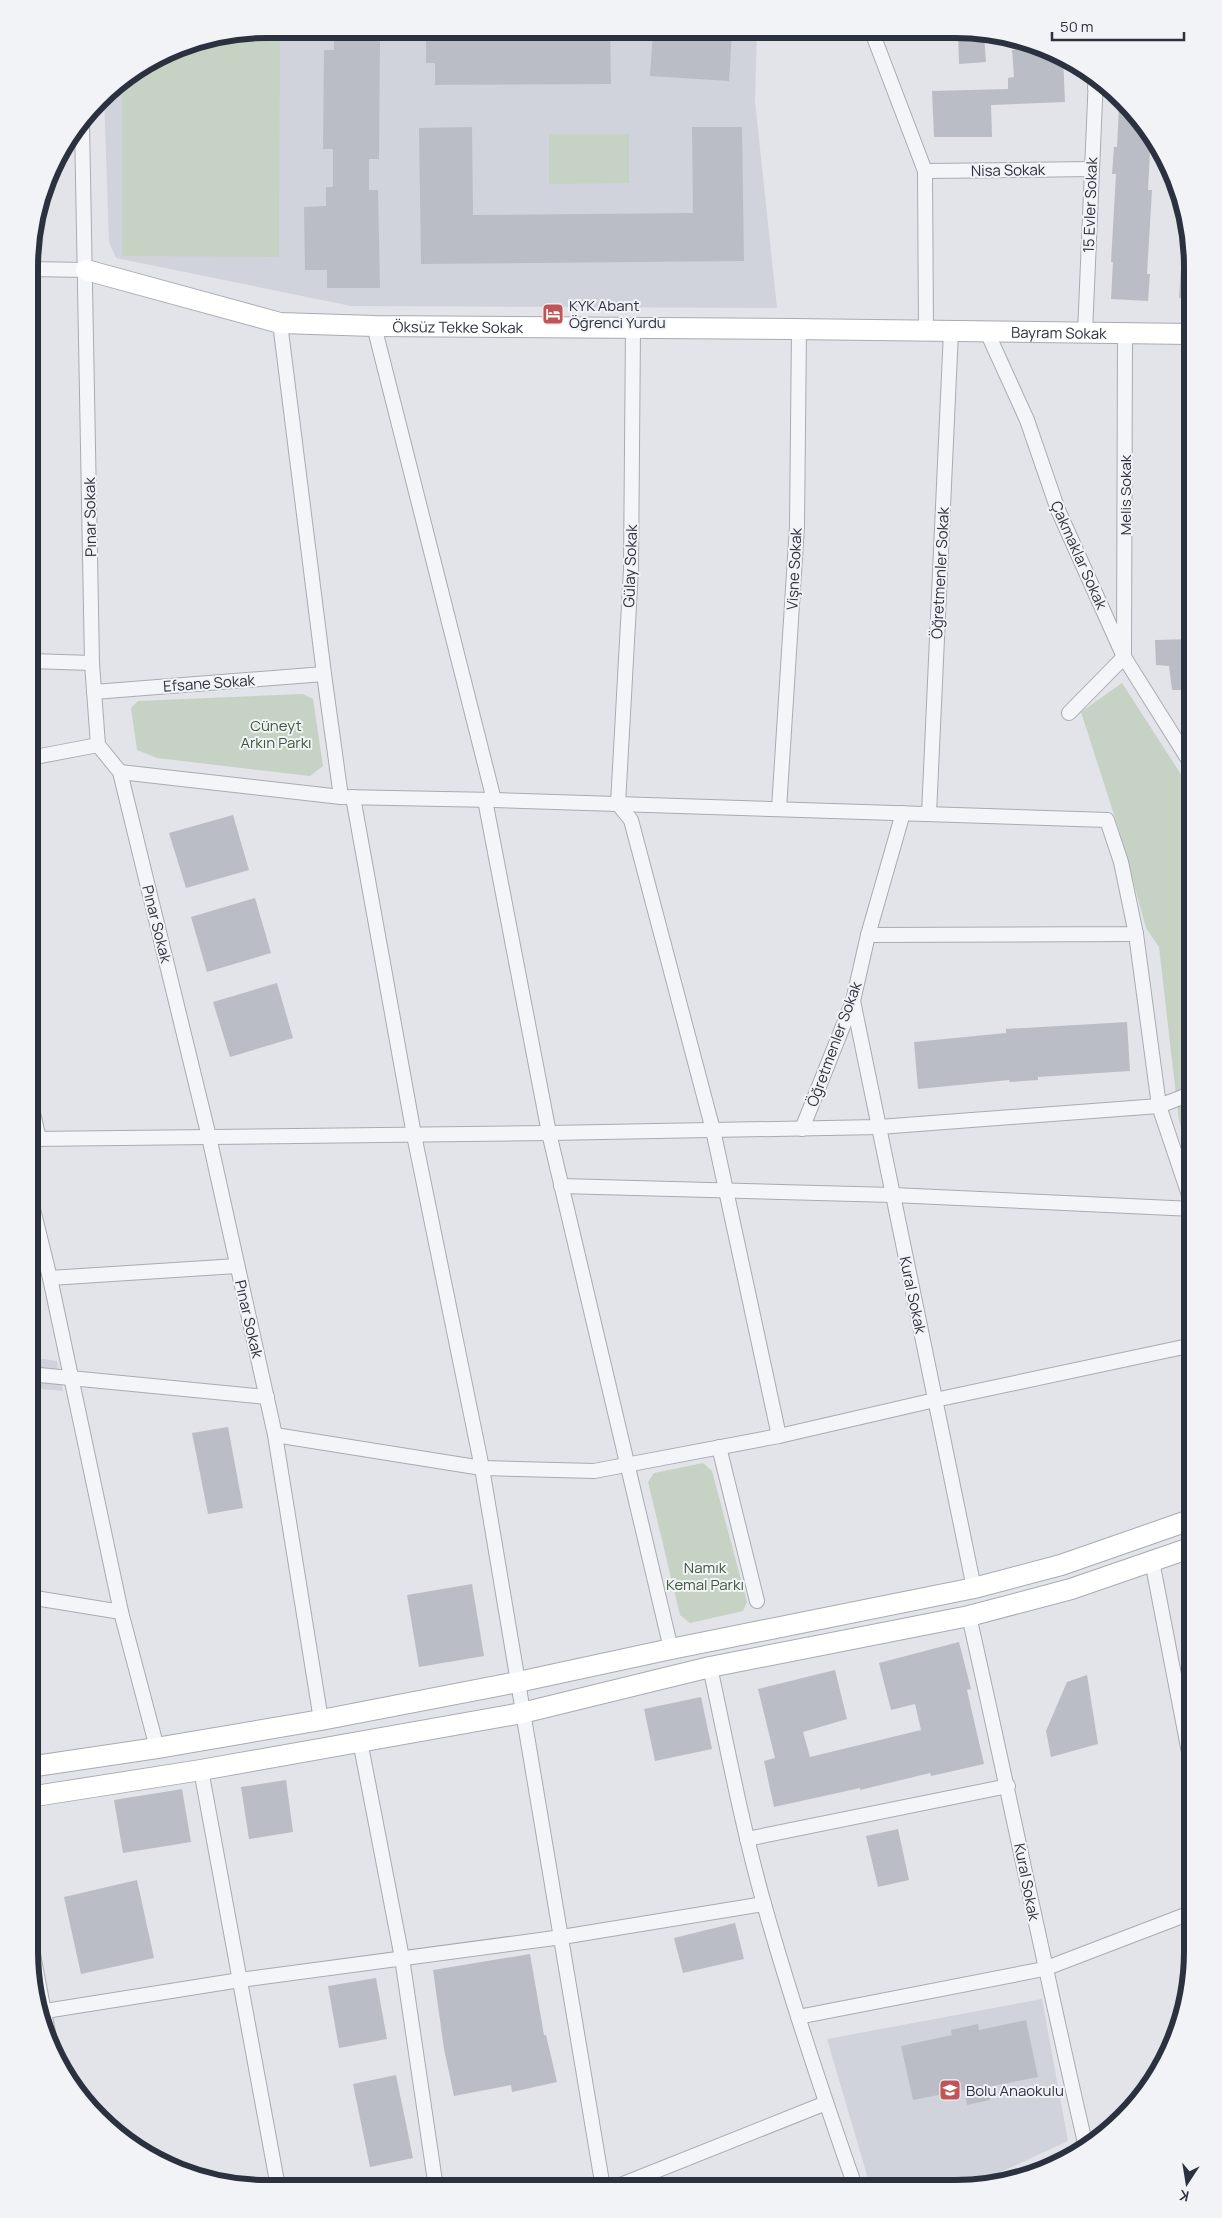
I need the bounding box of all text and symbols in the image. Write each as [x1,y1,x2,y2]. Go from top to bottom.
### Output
scale bar [1052,10,1184,42]
text: 50 m [1060,16,1094,37]
street label: 15 Evler Sokak [1078,156,1102,253]
street label: Nisa Sokak [971,159,1046,181]
place label: KYK Abant Öğrenci Yurdu [569,295,666,333]
hotel icon: KYK Abant Öğrenci Yurdu [541,302,565,326]
street label: Öksüz Tekke Sokak [393,316,524,338]
street label: Bayram Sokak [1011,321,1107,343]
street label: Melis Sokak [1115,454,1136,535]
street label: Pınar Sokak [79,476,101,557]
street label: Çakmaklar Sokak [1046,497,1113,613]
street label: Öğretmenler Sokak [926,506,954,639]
street label: Gülay Sokak [618,524,642,608]
street label: Vişne Sokak [781,527,807,611]
street label: Efsane Sokak [162,669,256,697]
park label: Cüneyt Arkın Parkı [240,715,312,753]
street label: Pınar Sokak [137,883,177,966]
street label: Öğretmenler Sokak [802,978,867,1110]
street label: Kural Sokak [895,1254,932,1336]
street label: Pınar Sokak [230,1278,268,1361]
park label: Namık Kemal Parkı [666,1557,744,1595]
street label: Kural Sokak [1009,1841,1045,1923]
school or university icon: Bolu Anaokulu [938,2078,962,2102]
place label: Bolu Anaokulu [966,2080,1064,2101]
north arrow [1162,2158,1212,2208]
text: K [1177,2186,1191,2206]

